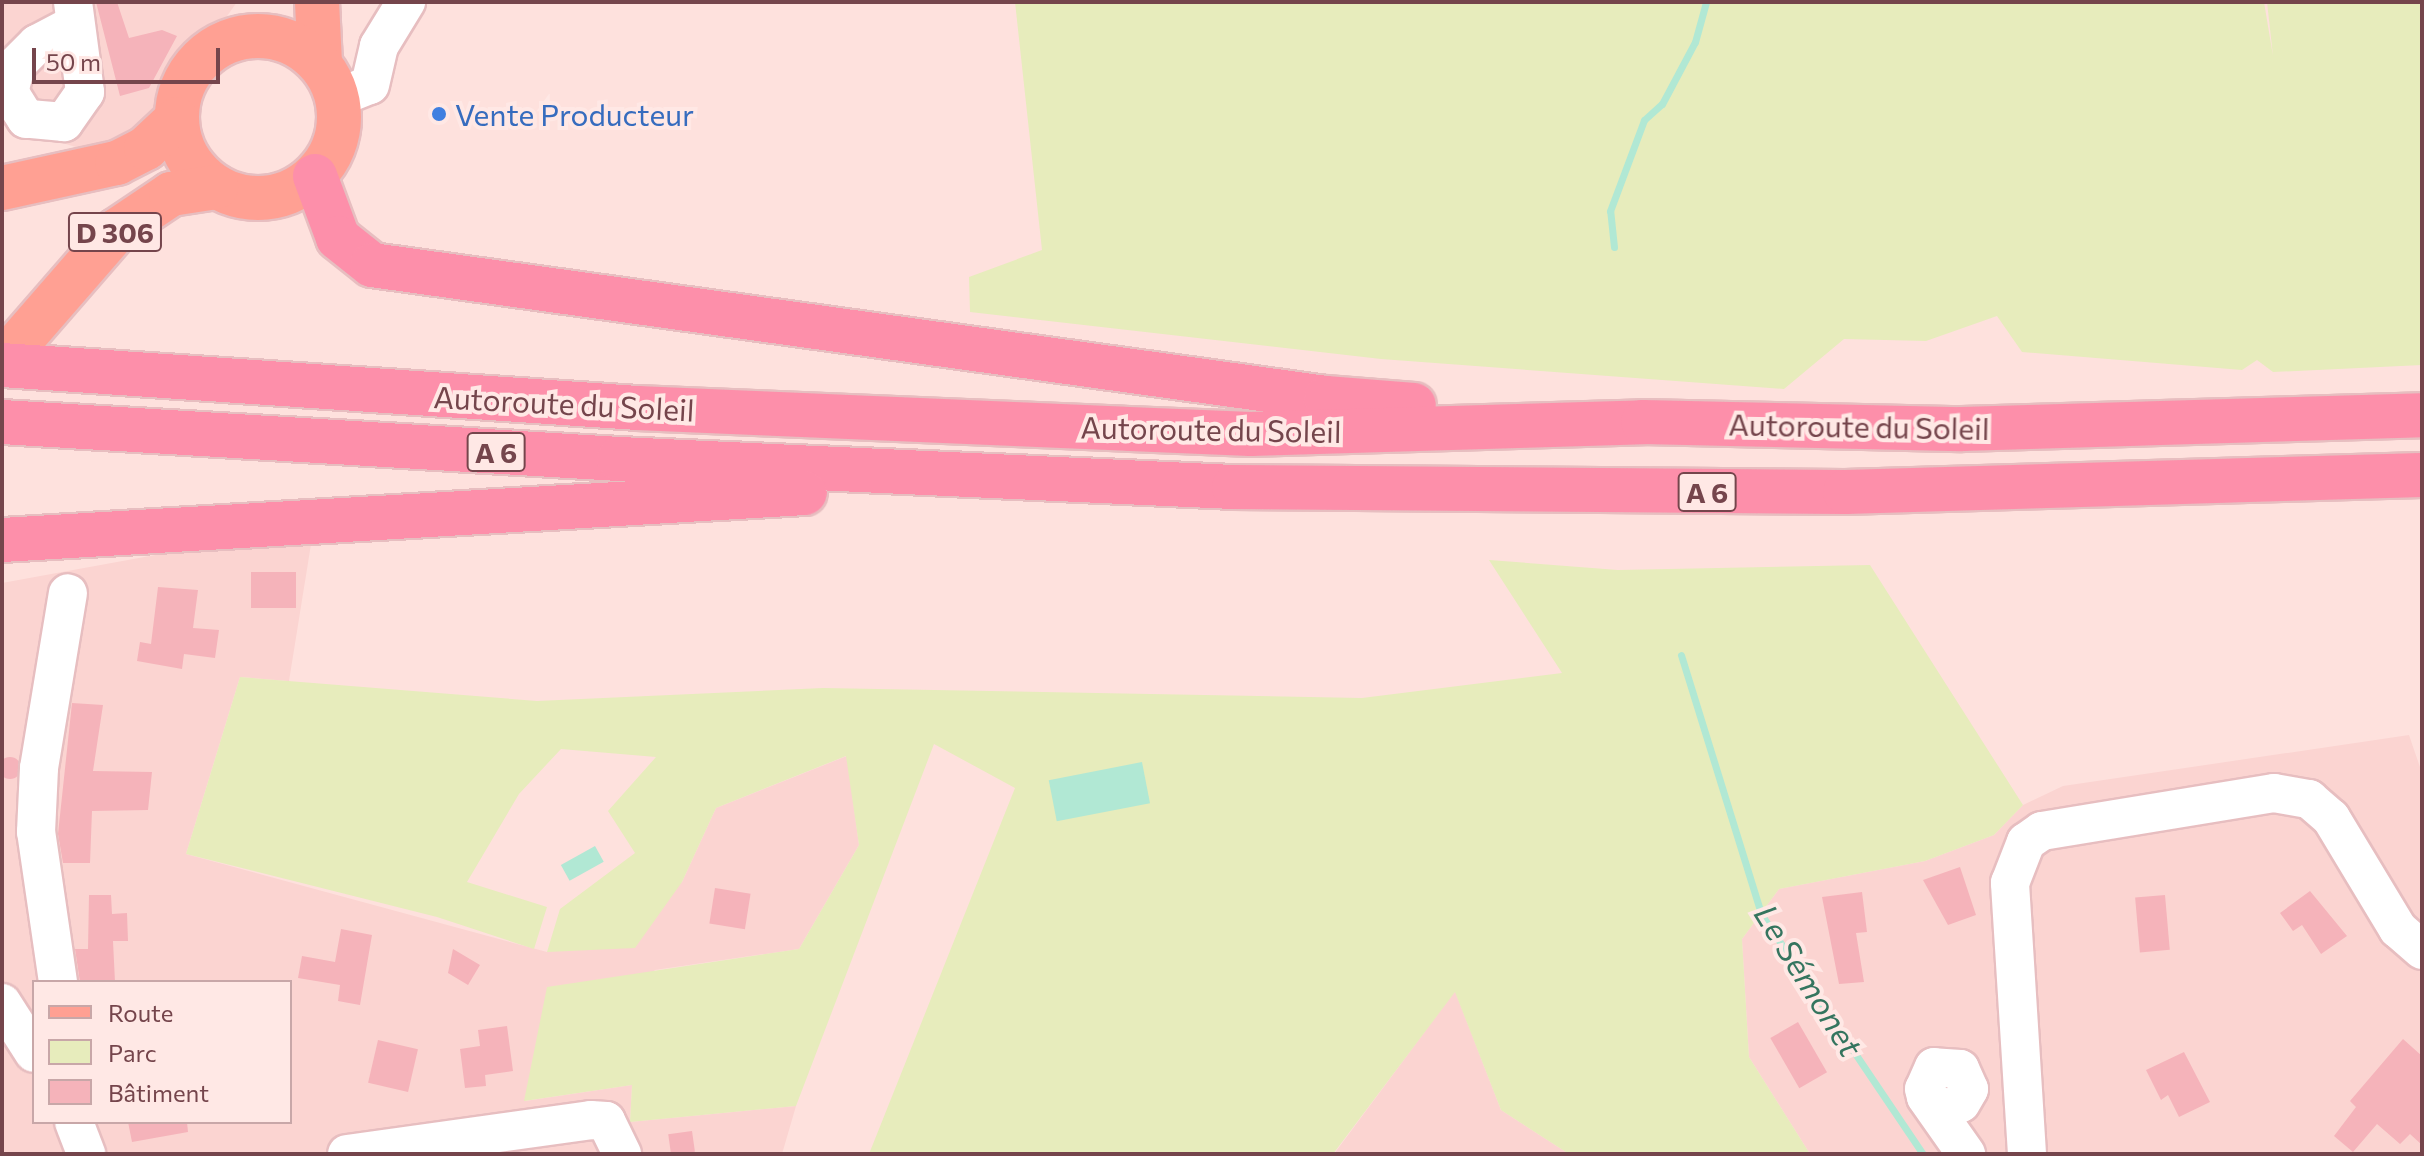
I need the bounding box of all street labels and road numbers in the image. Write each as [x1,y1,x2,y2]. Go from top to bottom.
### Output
road number: D 306 [67,208,163,256]
street label: Autoroute du Soleil [433,378,695,428]
street label: Autoroute du Soleil [1728,406,1990,446]
street label: Autoroute du Soleil [1080,409,1342,449]
road number: A 6 [466,428,526,476]
road number: A 6 [1677,468,1737,516]

